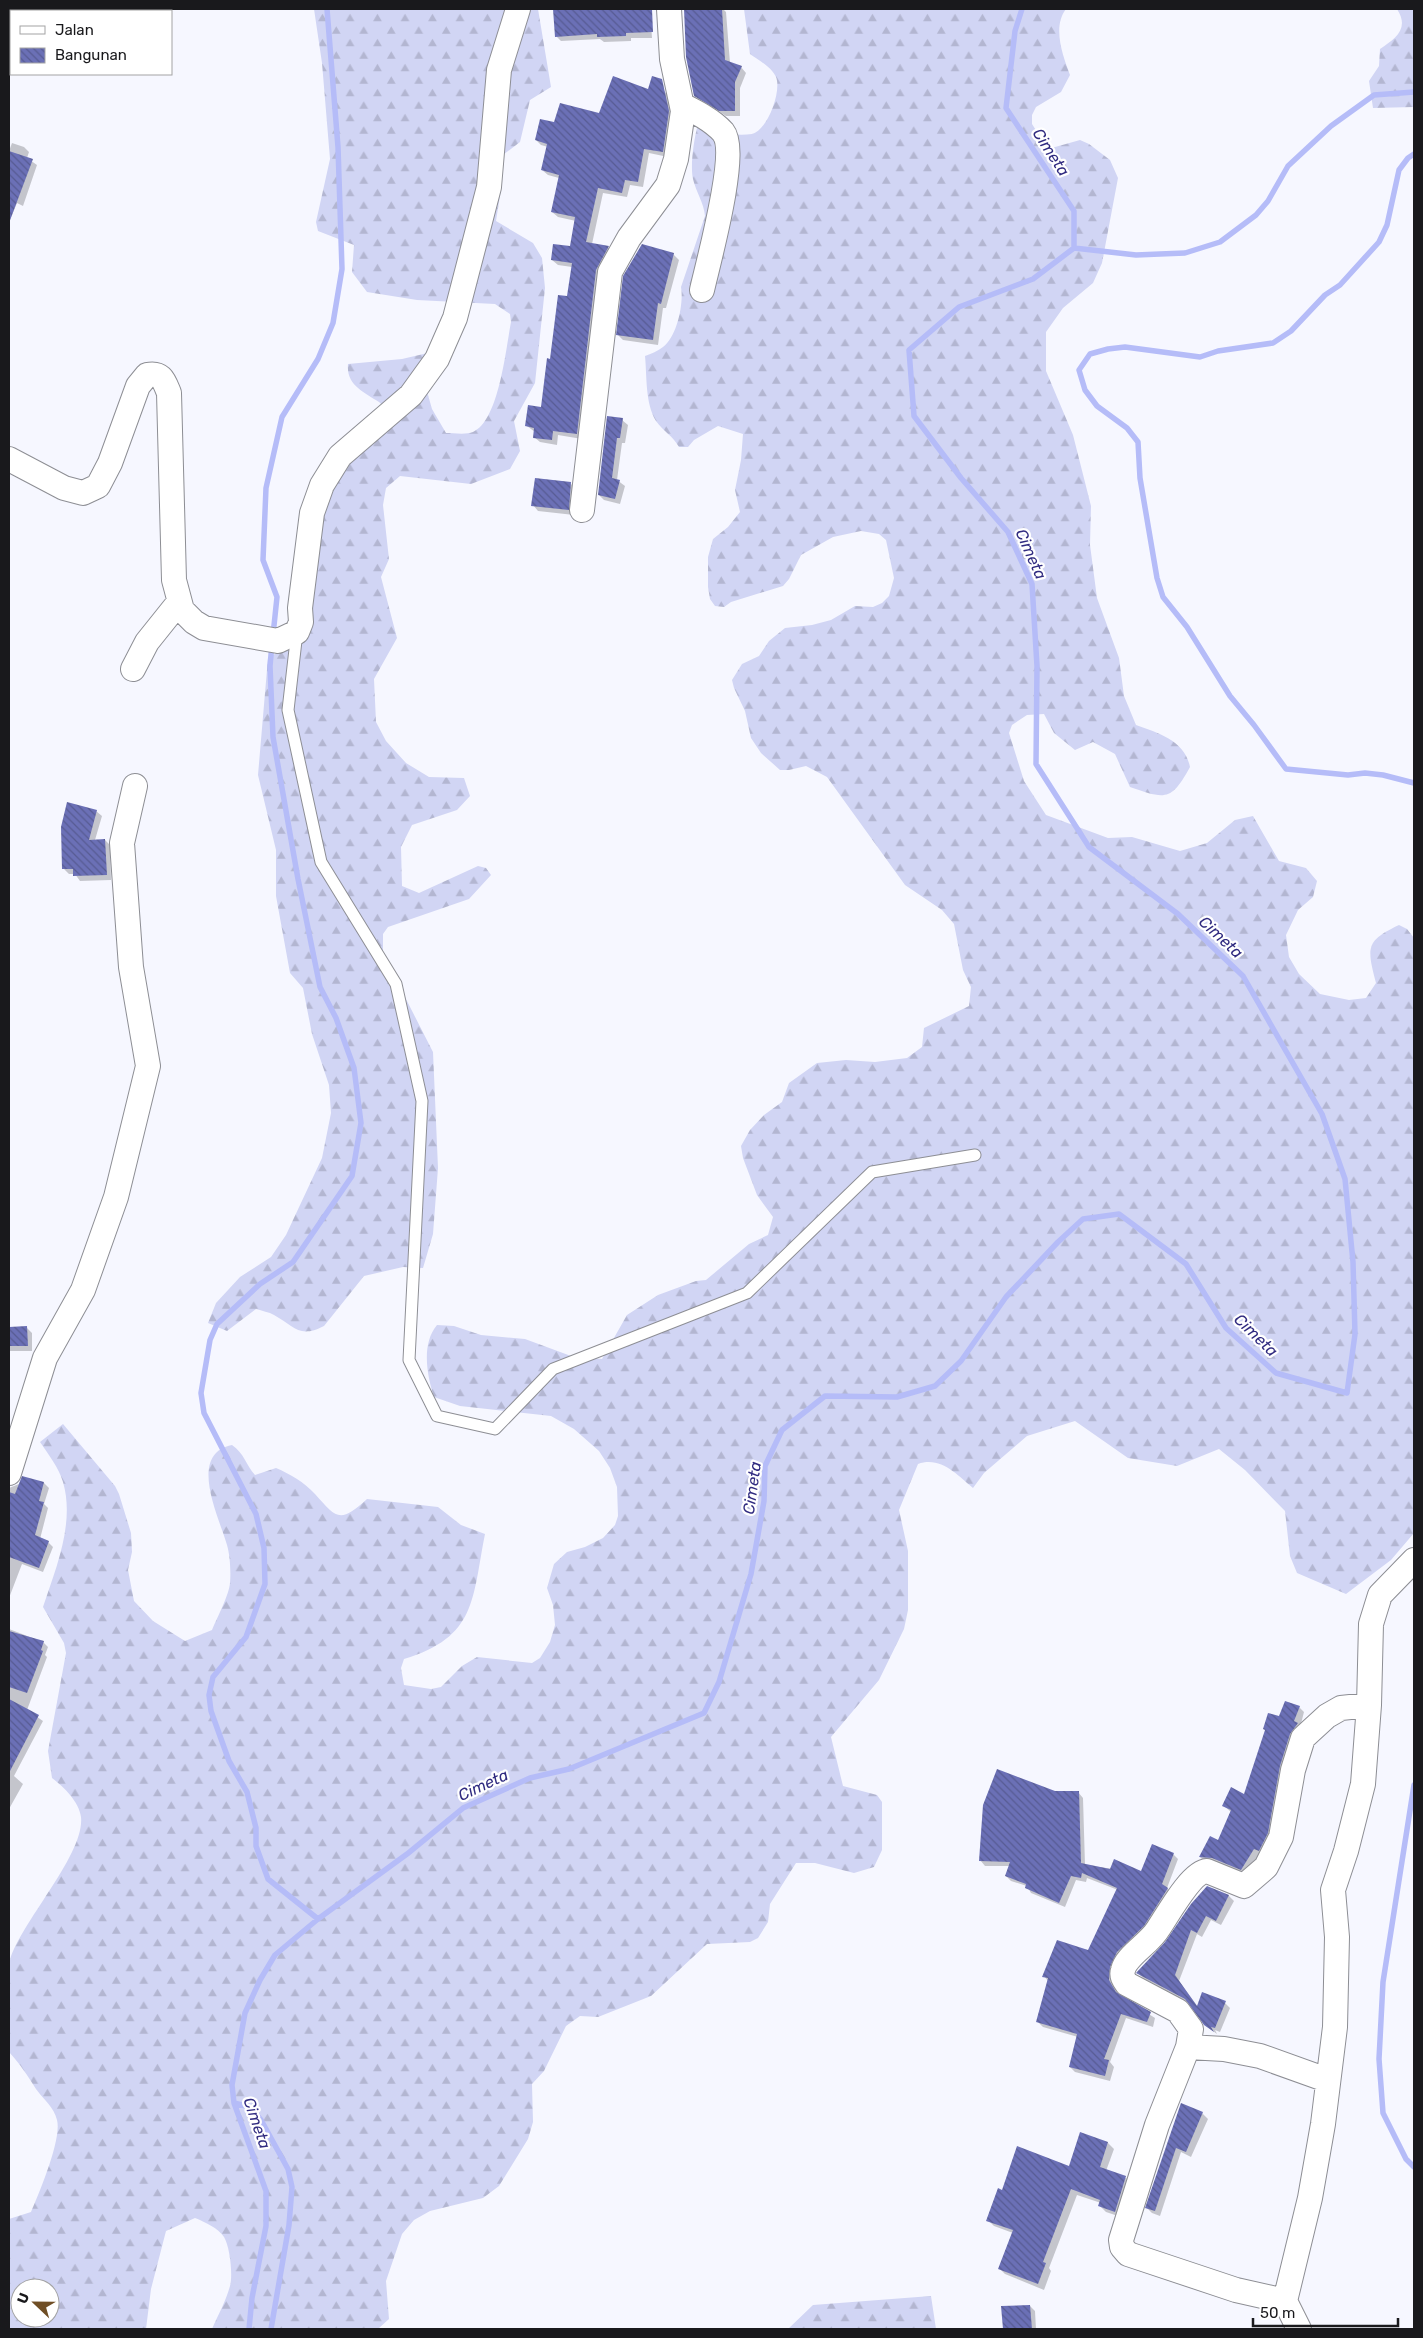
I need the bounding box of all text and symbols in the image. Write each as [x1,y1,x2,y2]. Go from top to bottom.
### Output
legend [10,10,172,75]
text: Jalan [55,21,94,39]
text: Bangunan [55,46,127,64]
water label: Cimeta [1029,125,1073,179]
water label: Cimeta [1012,526,1050,582]
water label: Cimeta [1195,912,1247,962]
water label: Cimeta [1230,1310,1282,1360]
water label: Cimeta [739,1460,765,1516]
water label: Cimeta [455,1765,511,1805]
water label: Cimeta [239,2095,275,2151]
north arrow [10,2278,60,2328]
text: U [14,2290,33,2306]
scale bar [1253,2296,1398,2328]
text: 50 m [1260,2304,1295,2322]

